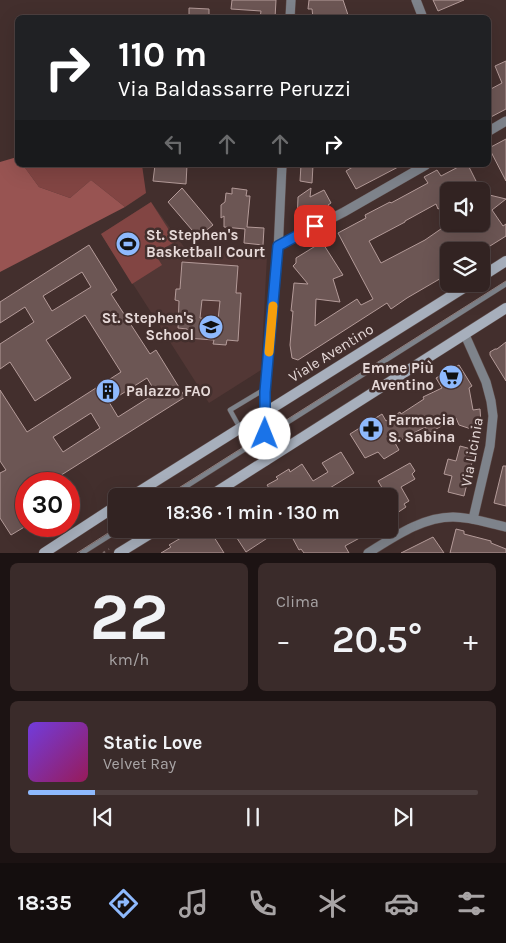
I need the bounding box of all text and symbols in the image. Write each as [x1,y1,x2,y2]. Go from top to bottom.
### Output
text: 110 m [118,34,207,75]
icon: right [35,35,100,100]
text: Via Baldassarre Peruzzi [118,76,351,102]
icon: left [160,130,188,158]
icon: ahead [213,130,241,158]
icon: ahead [266,130,294,158]
icon: right [319,130,347,158]
map controls [440,182,490,292]
button: sound [440,182,490,232]
pin [294,205,336,247]
icon: arrive [301,212,329,240]
place label: St. Stephen's Basketball Court [146,226,265,261]
sports icon: St. Stephen's Basketball Court [115,231,141,257]
button: layers [440,242,490,292]
place label: St. Stephen's School [102,309,194,344]
school or university icon: St. Stephen's School [198,314,224,340]
street label: Viale Aventino [285,320,377,386]
place label: Emme Più Aventino [362,359,434,394]
supermarket icon: Emme Più Aventino [438,364,464,390]
building icon: Palazzo FAO [95,378,121,404]
place label: Palazzo FAO [126,382,211,400]
position arrow [238,407,290,459]
place label: Farmacia S. Sabina [388,411,455,446]
pharmacy icon: Farmacia S. Sabina [358,416,384,442]
street label: Via Licinia [457,416,487,488]
speed limit sign: 30 [15,472,80,537]
text: 18:36 · 1 min · 130 m [166,502,340,524]
text: 22 [90,579,168,655]
text: Clima [276,592,319,611]
text: 20.5° [332,617,422,662]
text: − [276,624,291,657]
text: + [463,624,478,657]
text: km/h [109,650,149,669]
text: Static Love [103,732,202,754]
text: Velvet Ray [103,754,176,773]
icon: previous [89,803,117,831]
icon: pause [239,803,267,831]
icon: next [389,803,417,831]
icon: directions [106,886,141,921]
icon: music [176,886,211,921]
icon: phone [245,886,280,921]
icon: climate [315,886,350,921]
icon: car [384,886,419,921]
icon: filters [454,886,489,921]
text: 18:35 [17,890,72,916]

